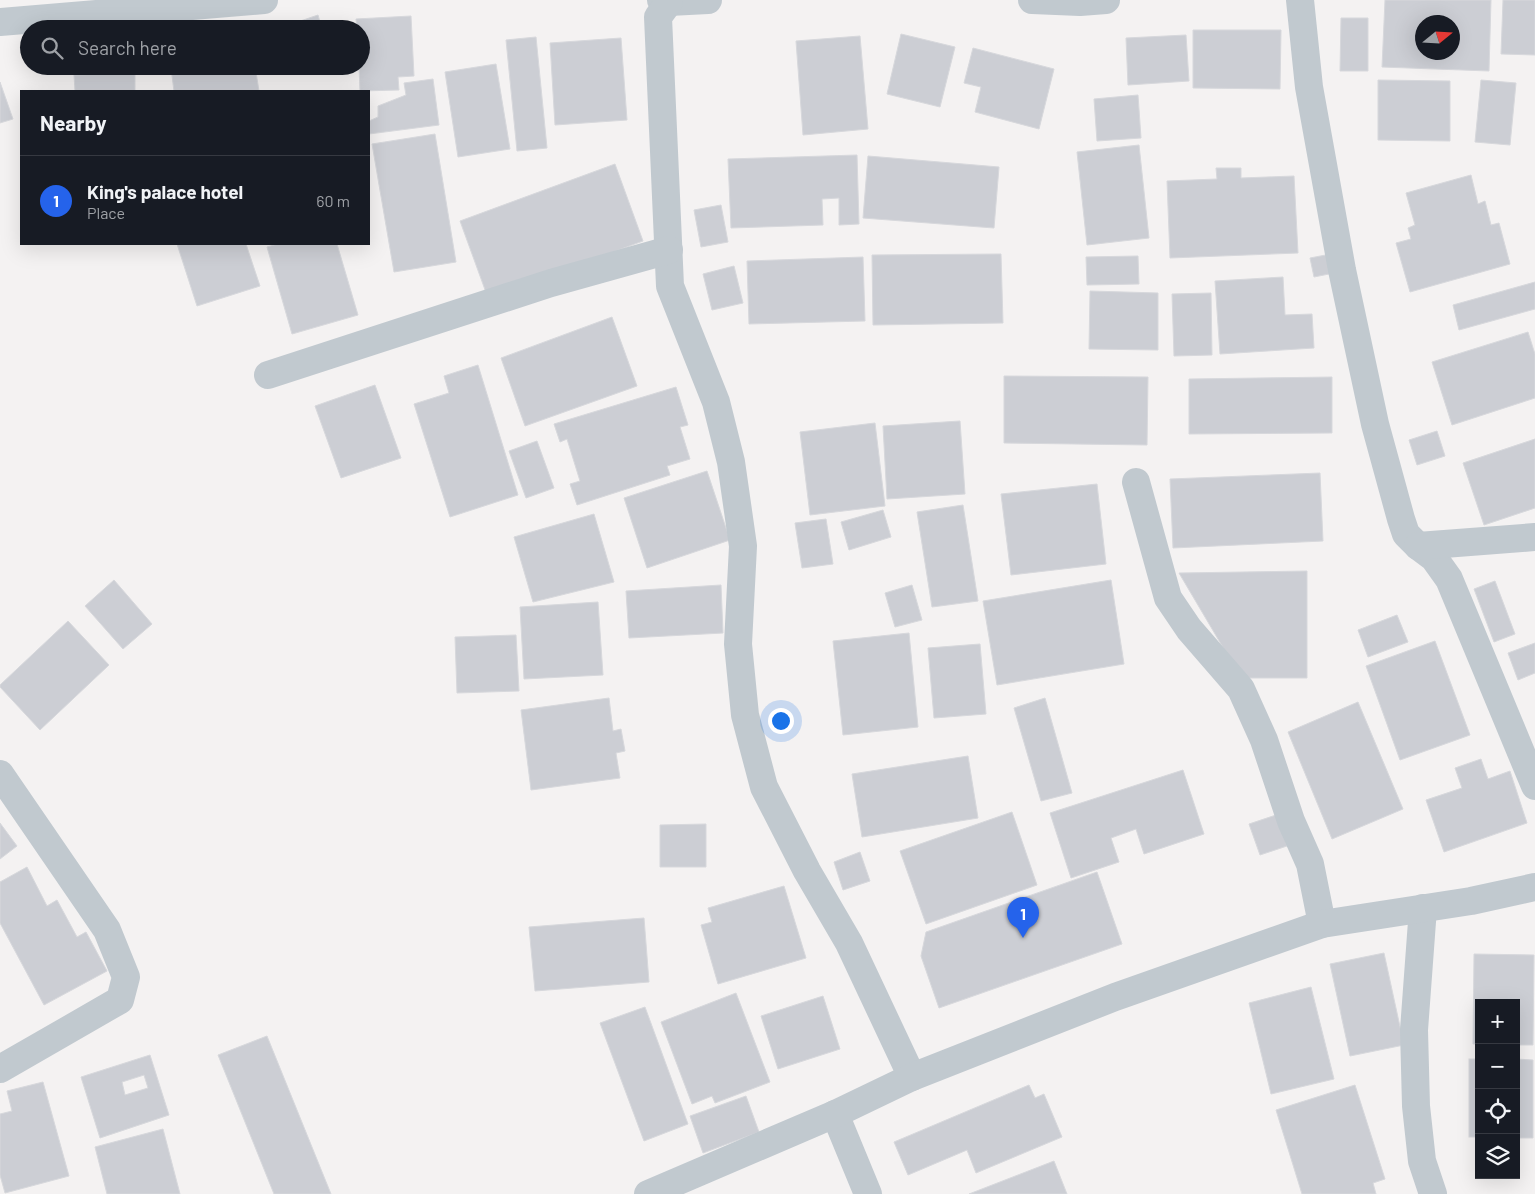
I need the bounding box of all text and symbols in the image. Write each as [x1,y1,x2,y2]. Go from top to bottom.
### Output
north arrow [1415,15,1460,60]
search box [20,20,370,75]
icon: search [38,34,66,62]
text: Search here [78,36,177,59]
text: Nearby [40,110,106,135]
text: King's palace hotel [87,180,243,203]
text: 1 [53,191,59,210]
text: 60 m [316,191,350,210]
text: Place [87,203,125,222]
your location [768,708,794,734]
pin: 1 [1007,897,1039,938]
map controls [1475,999,1520,1179]
button: + [1475,999,1520,1044]
button: − [1475,1044,1520,1089]
button: locate [1475,1089,1520,1134]
button: layers [1475,1134,1520,1179]

